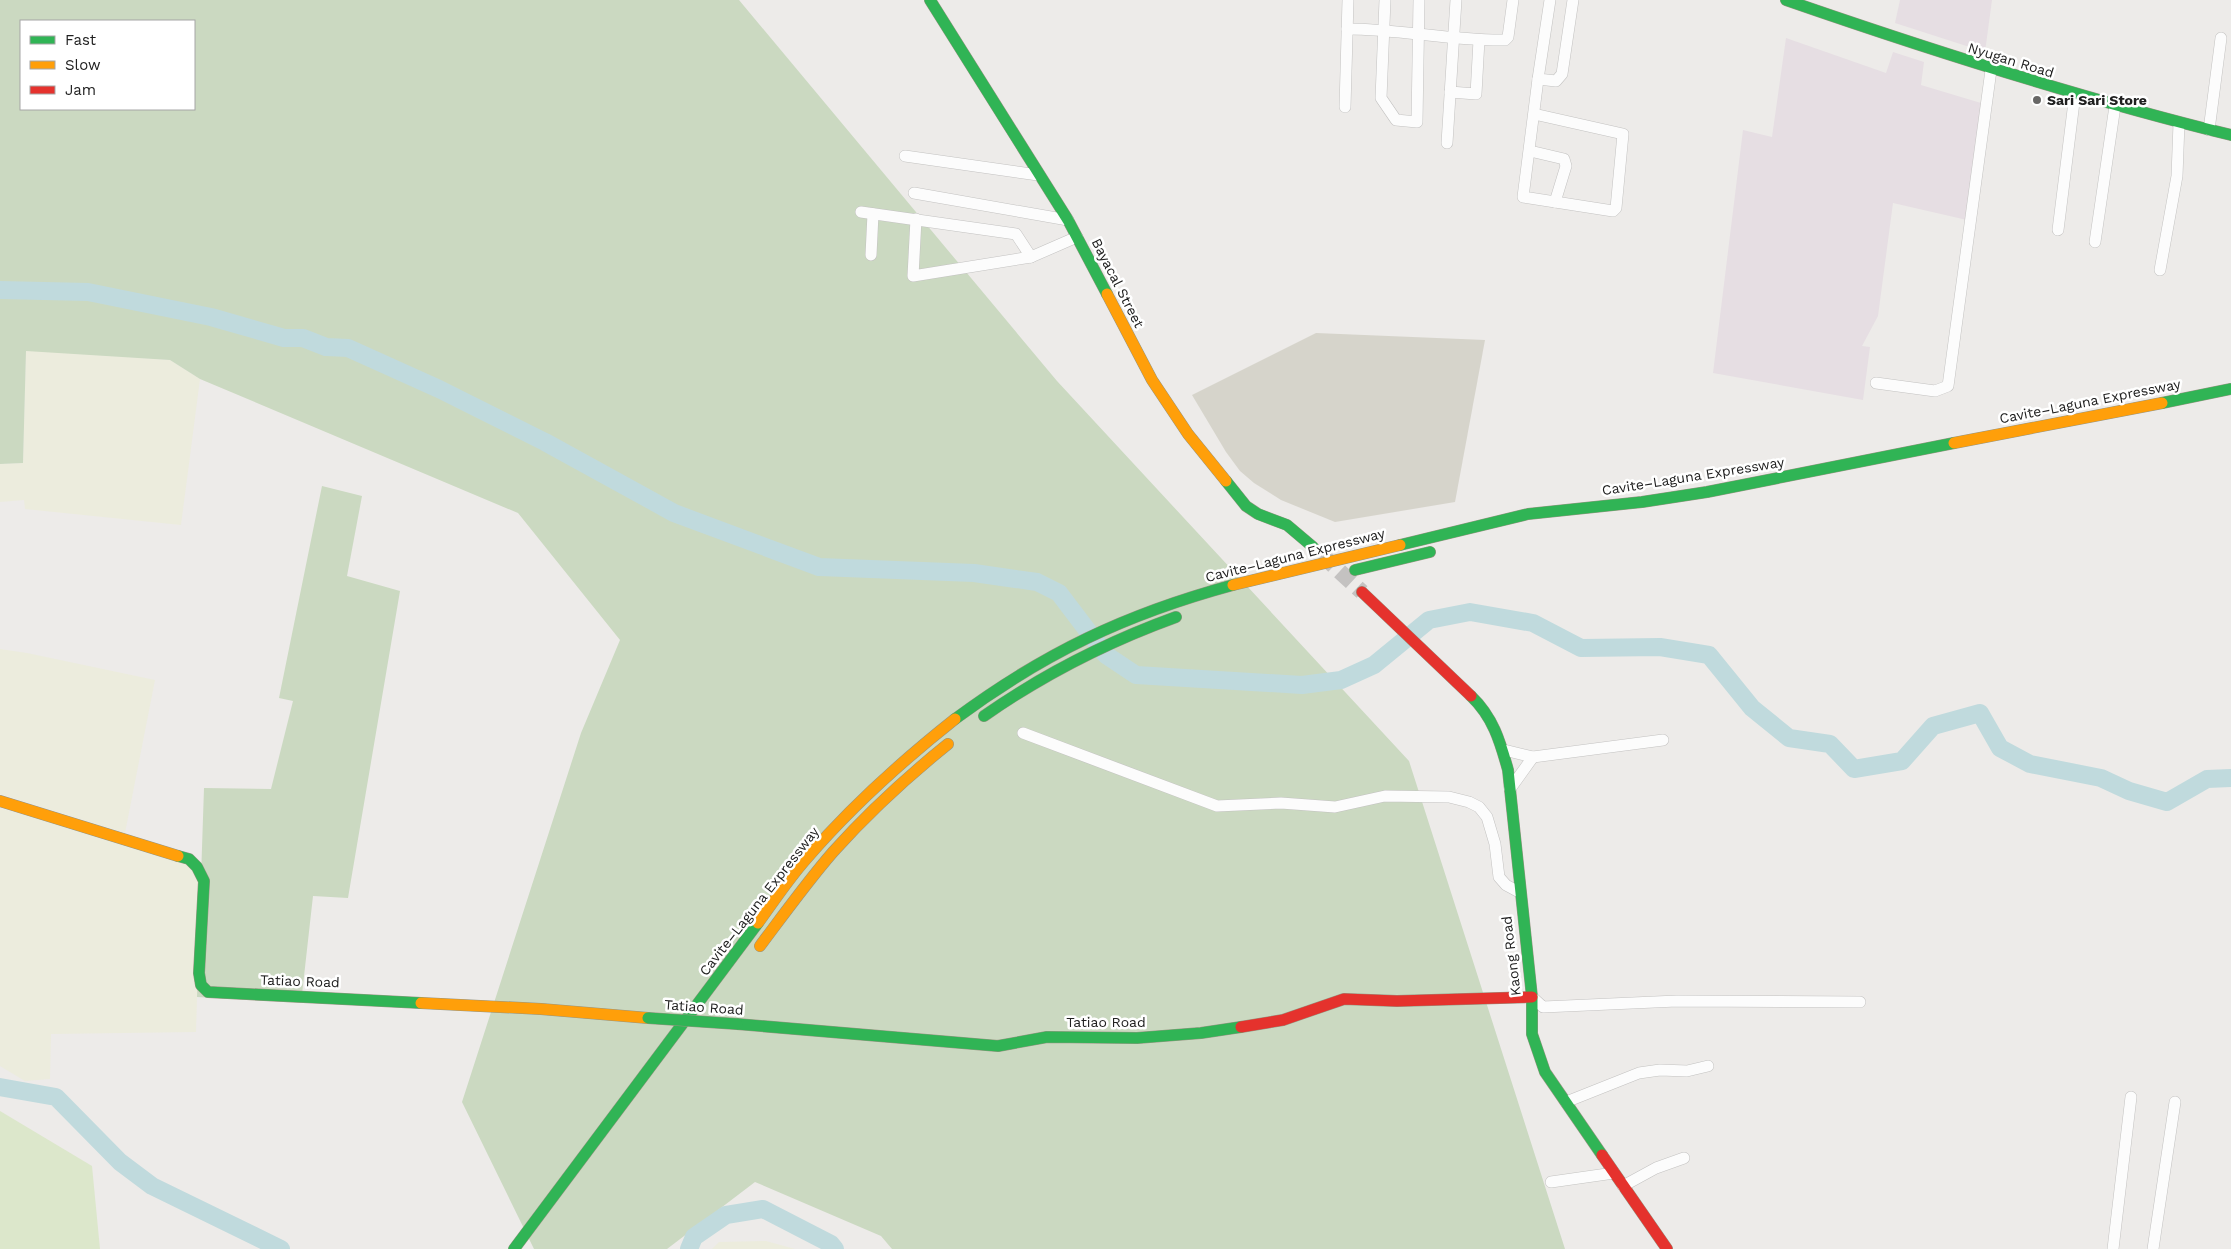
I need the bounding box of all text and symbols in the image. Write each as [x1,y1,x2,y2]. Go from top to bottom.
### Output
legend [20,20,195,110]
text: Fast [65,31,97,49]
street label: Nyugan Road [1966,39,2056,81]
text: Slow [65,56,101,74]
text: Jam [65,81,96,99]
place label: Sari Sari Store [2047,92,2147,108]
marker: Sari Sari Store [2031,94,2043,106]
street label: Bayacal Street [1089,236,1147,330]
street label: Cavite–Laguna Expressway [1998,375,2183,426]
street label: Cavite–Laguna Expressway [1601,454,1786,498]
street label: Cavite–Laguna Expressway [1204,525,1387,585]
street label: Cavite–Laguna Expressway [696,823,823,979]
street label: Kaong Road [1498,915,1524,997]
street label: Tatiao Road [260,972,340,990]
street label: Tatiao Road [664,996,744,1018]
street label: Tatiao Road [1066,1014,1146,1030]

